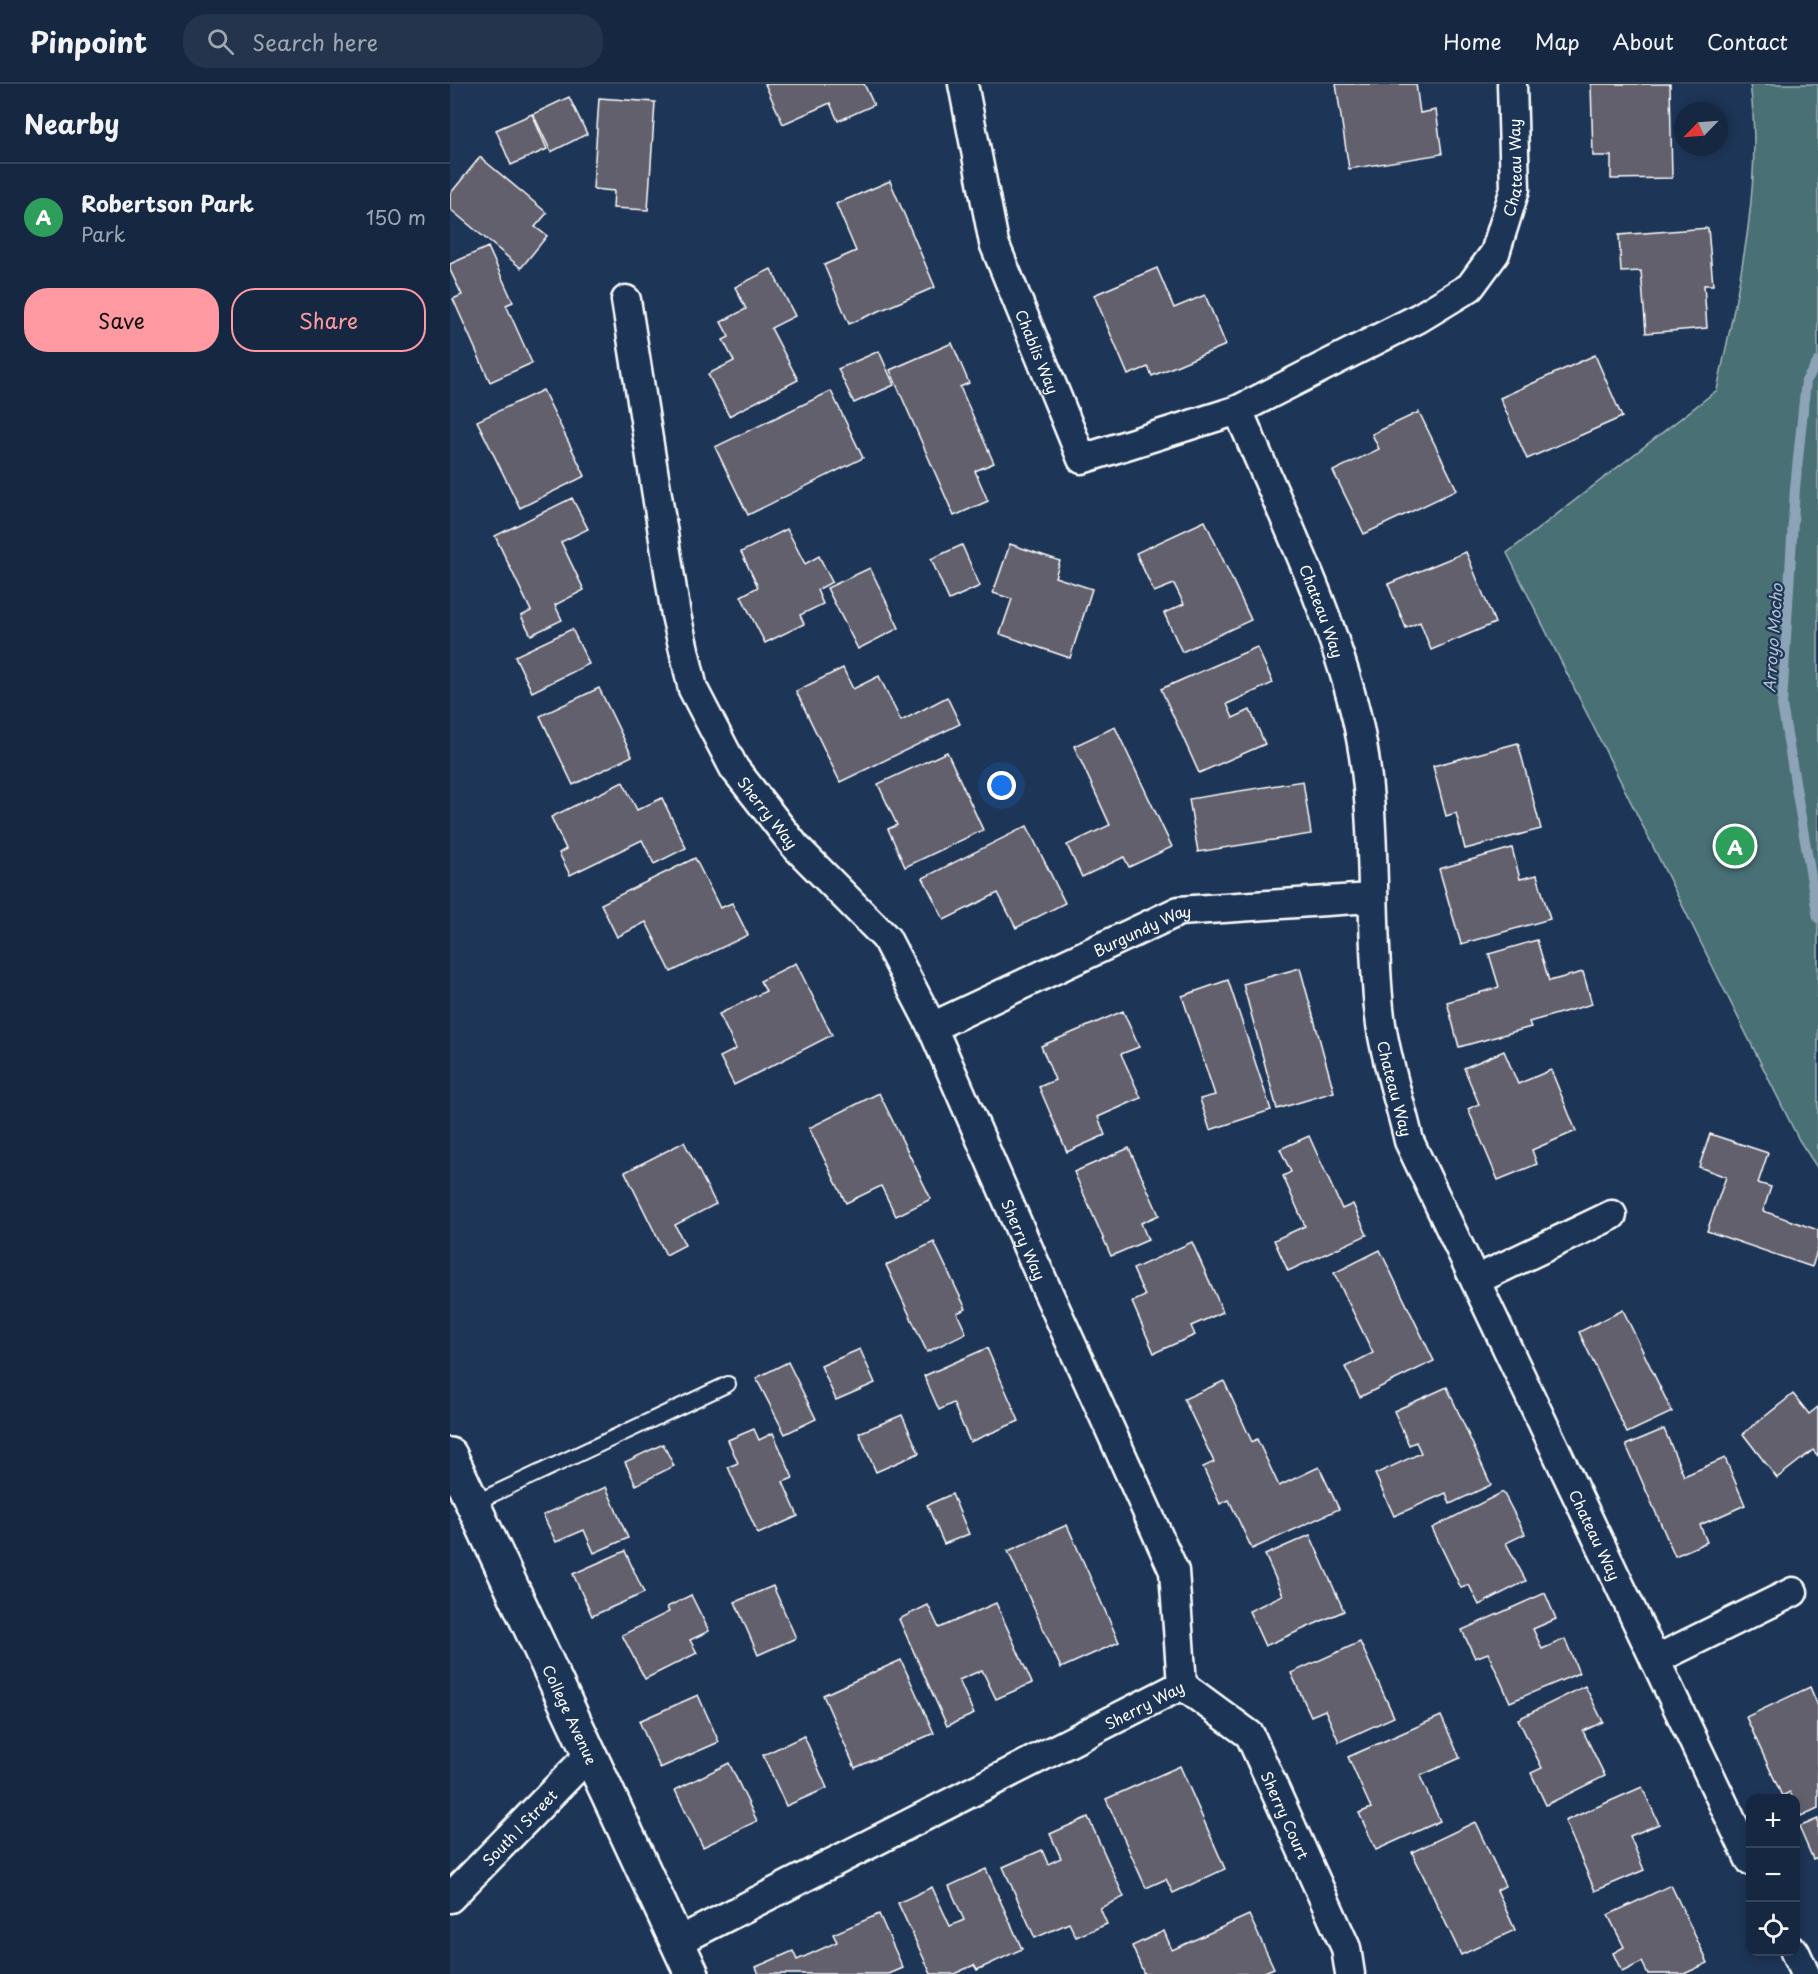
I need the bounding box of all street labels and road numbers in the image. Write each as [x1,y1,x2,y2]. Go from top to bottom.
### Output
street label: Chateau Way [1496,118,1527,219]
street label: Chablis Way [1011,306,1066,397]
street label: Chateau Way [1294,561,1350,661]
street label: Sherry Way [733,771,804,853]
street label: Burgundy Way [1089,899,1192,961]
street label: Chateau Way [1372,1038,1419,1139]
street label: Sherry Way [997,1195,1052,1284]
street label: Chateau Way [1564,1485,1627,1584]
street label: College Avenue [538,1661,604,1768]
street label: Sherry Way [1100,1674,1188,1734]
street label: Sherry Court [1256,1767,1316,1863]
street label: South I Street [476,1784,562,1870]

